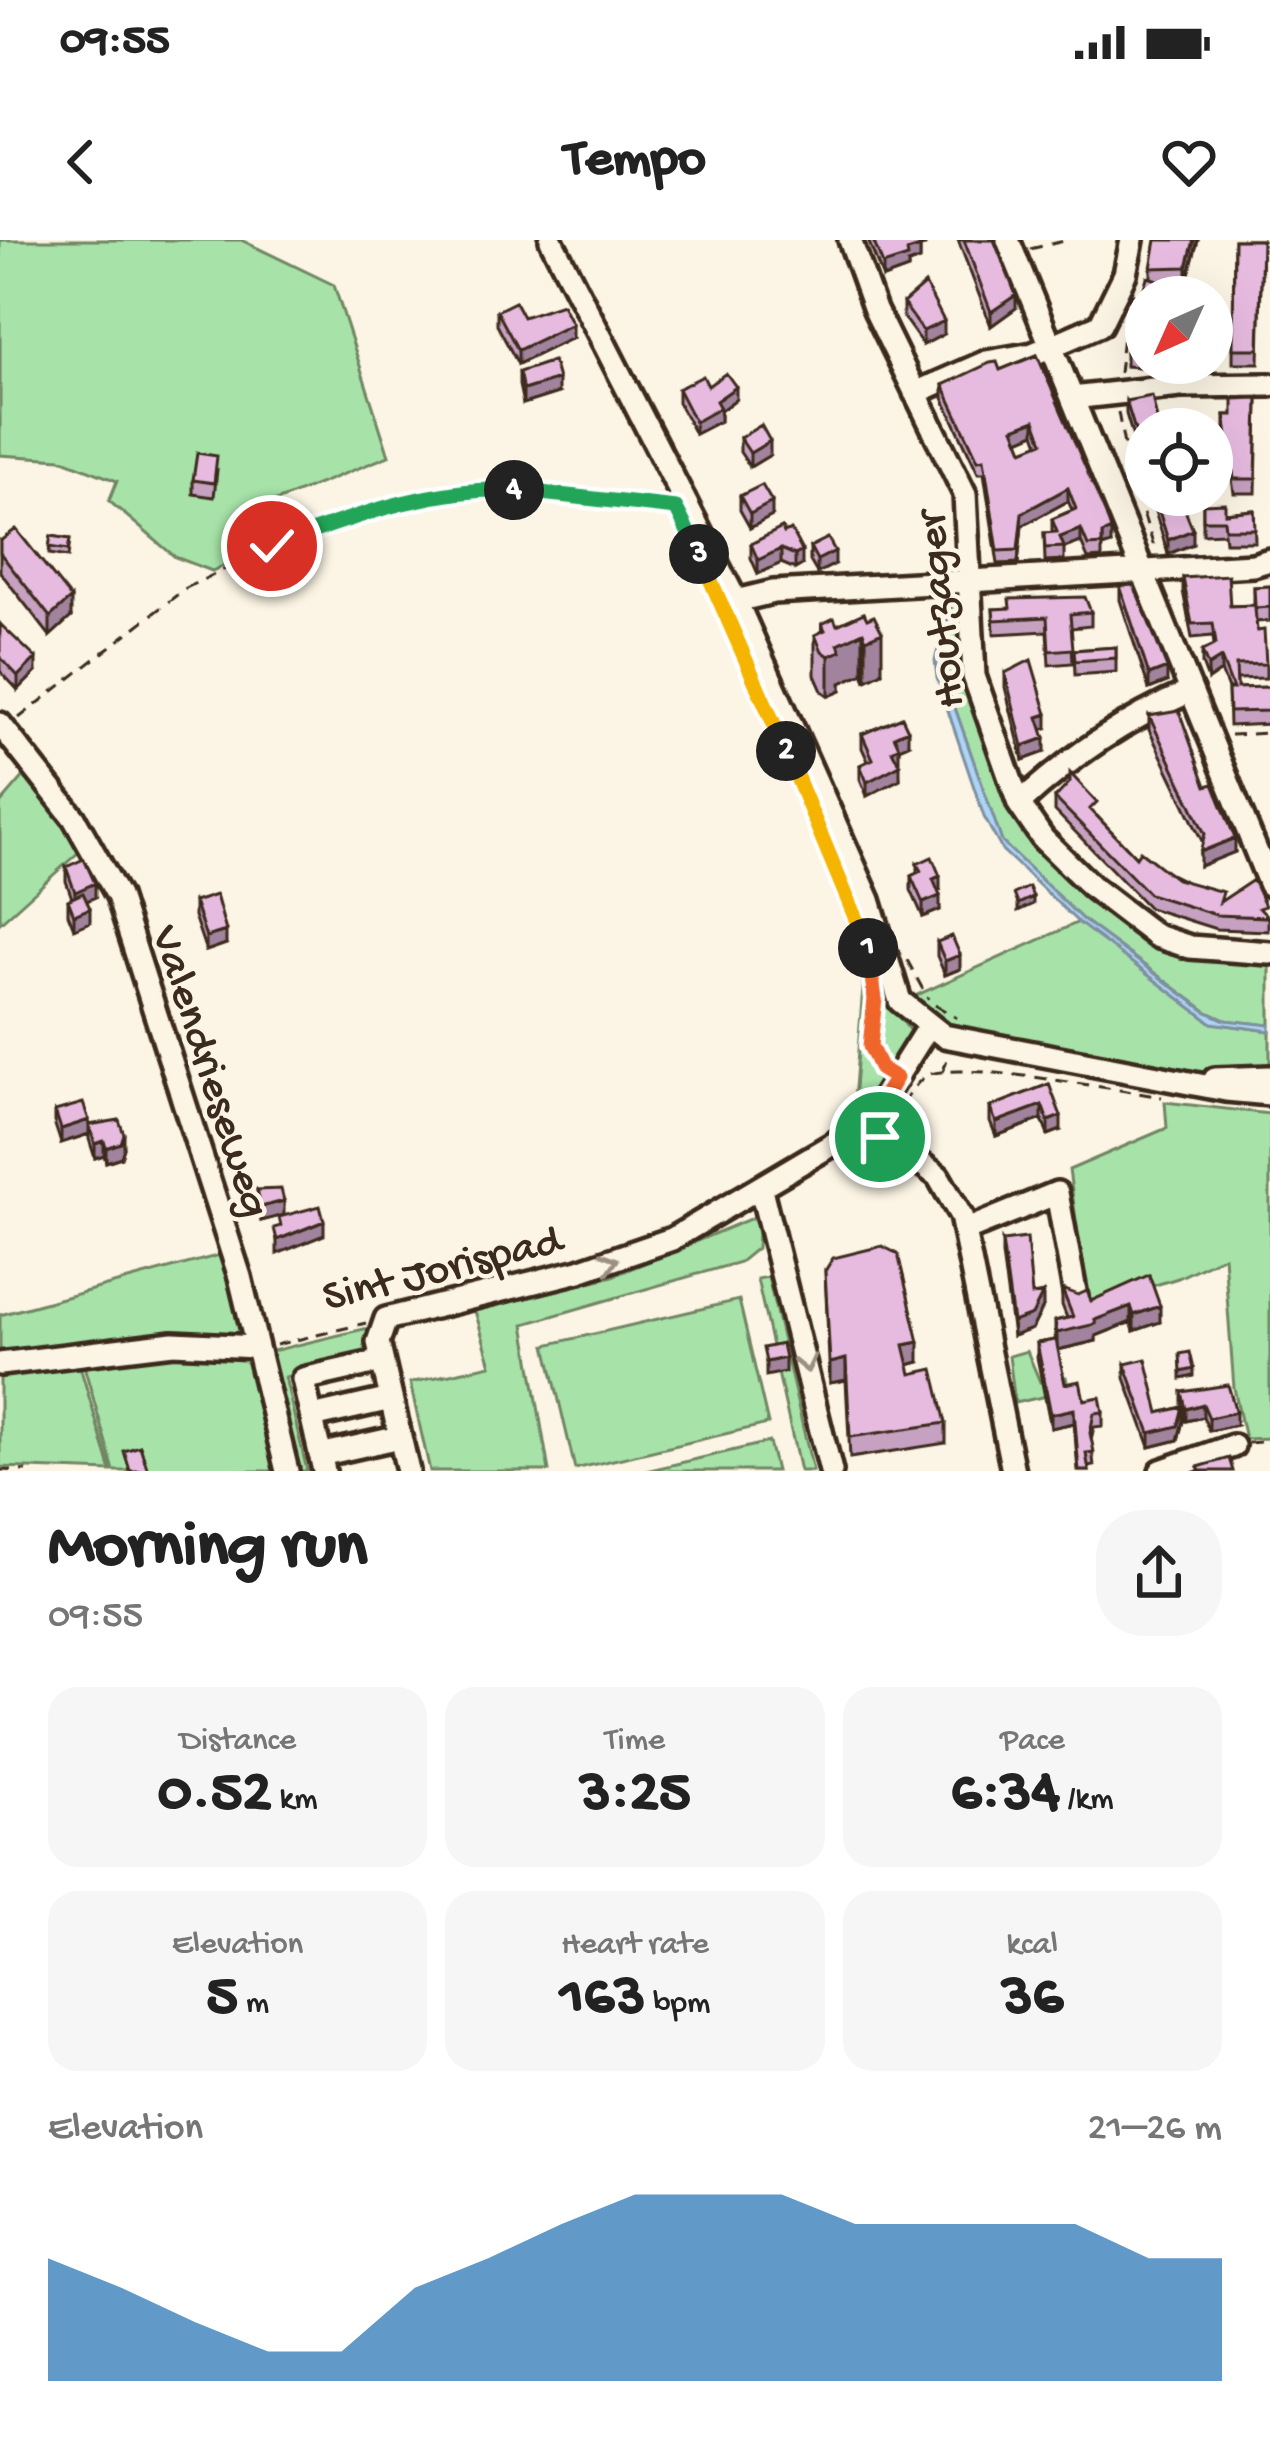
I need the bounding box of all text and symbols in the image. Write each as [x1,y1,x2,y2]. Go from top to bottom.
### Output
text: 09:55 [60,16,170,69]
icon: back [48,129,114,195]
icon: heart [1156,129,1222,195]
text: Tempo [564,130,706,194]
north arrow [1125,276,1233,384]
map controls [1125,276,1233,516]
button: locate [1125,408,1233,516]
pin: 4 [484,460,544,520]
text: 4 [506,471,522,509]
pin [221,495,323,597]
street label: Houtzager [906,504,980,710]
icon: check [239,513,305,579]
pin: 3 [669,524,729,584]
text: 3 [690,535,708,573]
pin: 2 [756,721,816,781]
text: 2 [778,732,794,770]
pin: 1 [838,918,898,978]
street label: Valendrieseweg [135,919,280,1225]
text: 1 [861,929,875,967]
pin [829,1086,931,1188]
icon: arrive [847,1104,913,1170]
street label: Sint Jorispad [318,1215,571,1327]
one-way arrow [599,1251,620,1276]
one-way arrow [792,1354,817,1374]
button: share [1096,1510,1222,1636]
text: Morning run [48,1511,367,1589]
text: 09:55 [48,1595,143,1641]
text: Distance [179,1723,296,1761]
text: Time [605,1723,665,1761]
text: Pace [1000,1723,1065,1761]
text: 0.52 [158,1761,272,1831]
text: 3:25 [580,1761,690,1831]
text: 6:34 [951,1761,1060,1831]
text: km [272,1782,318,1820]
text: /km [1060,1782,1114,1820]
text: Elevation [172,1927,303,1965]
text: Heart rate [561,1927,709,1965]
text: kcal [1007,1927,1058,1965]
text: 5 [206,1965,238,2035]
text: 163 [560,1965,645,2035]
text: 36 [1002,1965,1063,2035]
text: m [238,1986,269,2024]
text: bpm [645,1986,710,2024]
text: Elevation [48,2107,203,2153]
text: 21–26 m [1087,2107,1222,2153]

